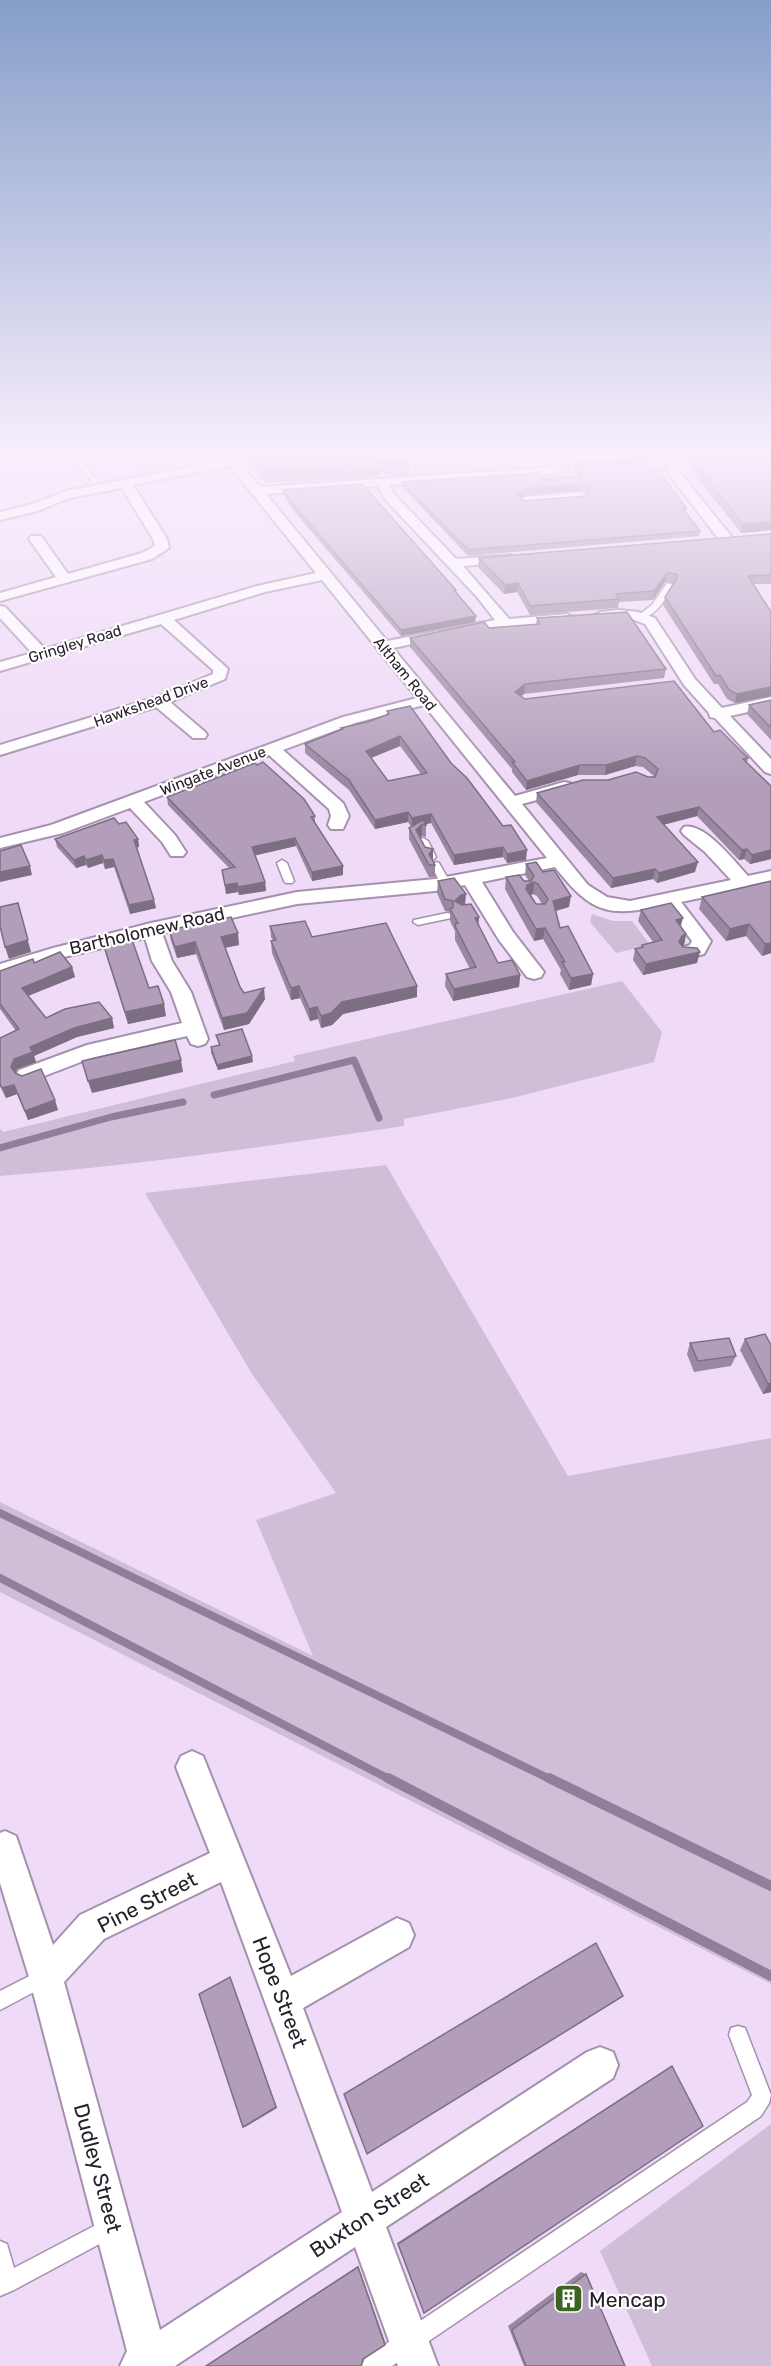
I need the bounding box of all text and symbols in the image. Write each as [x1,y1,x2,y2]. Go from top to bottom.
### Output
street label: Gringley Road [26,621,124,667]
street label: Altham Road [370,634,440,714]
street label: Hawkshead Drive [91,673,211,731]
street label: Wingate Avenue [158,743,268,799]
street label: Bartholomew Road [67,902,227,960]
street label: Pine Street [93,1866,201,1938]
street label: Hope Street [247,1933,313,2051]
street label: Dudley Street [69,2101,127,2235]
street label: Buxton Street [305,2167,433,2263]
building icon: Mencap [552,2283,584,2315]
place label: Mencap [589,2287,666,2312]

